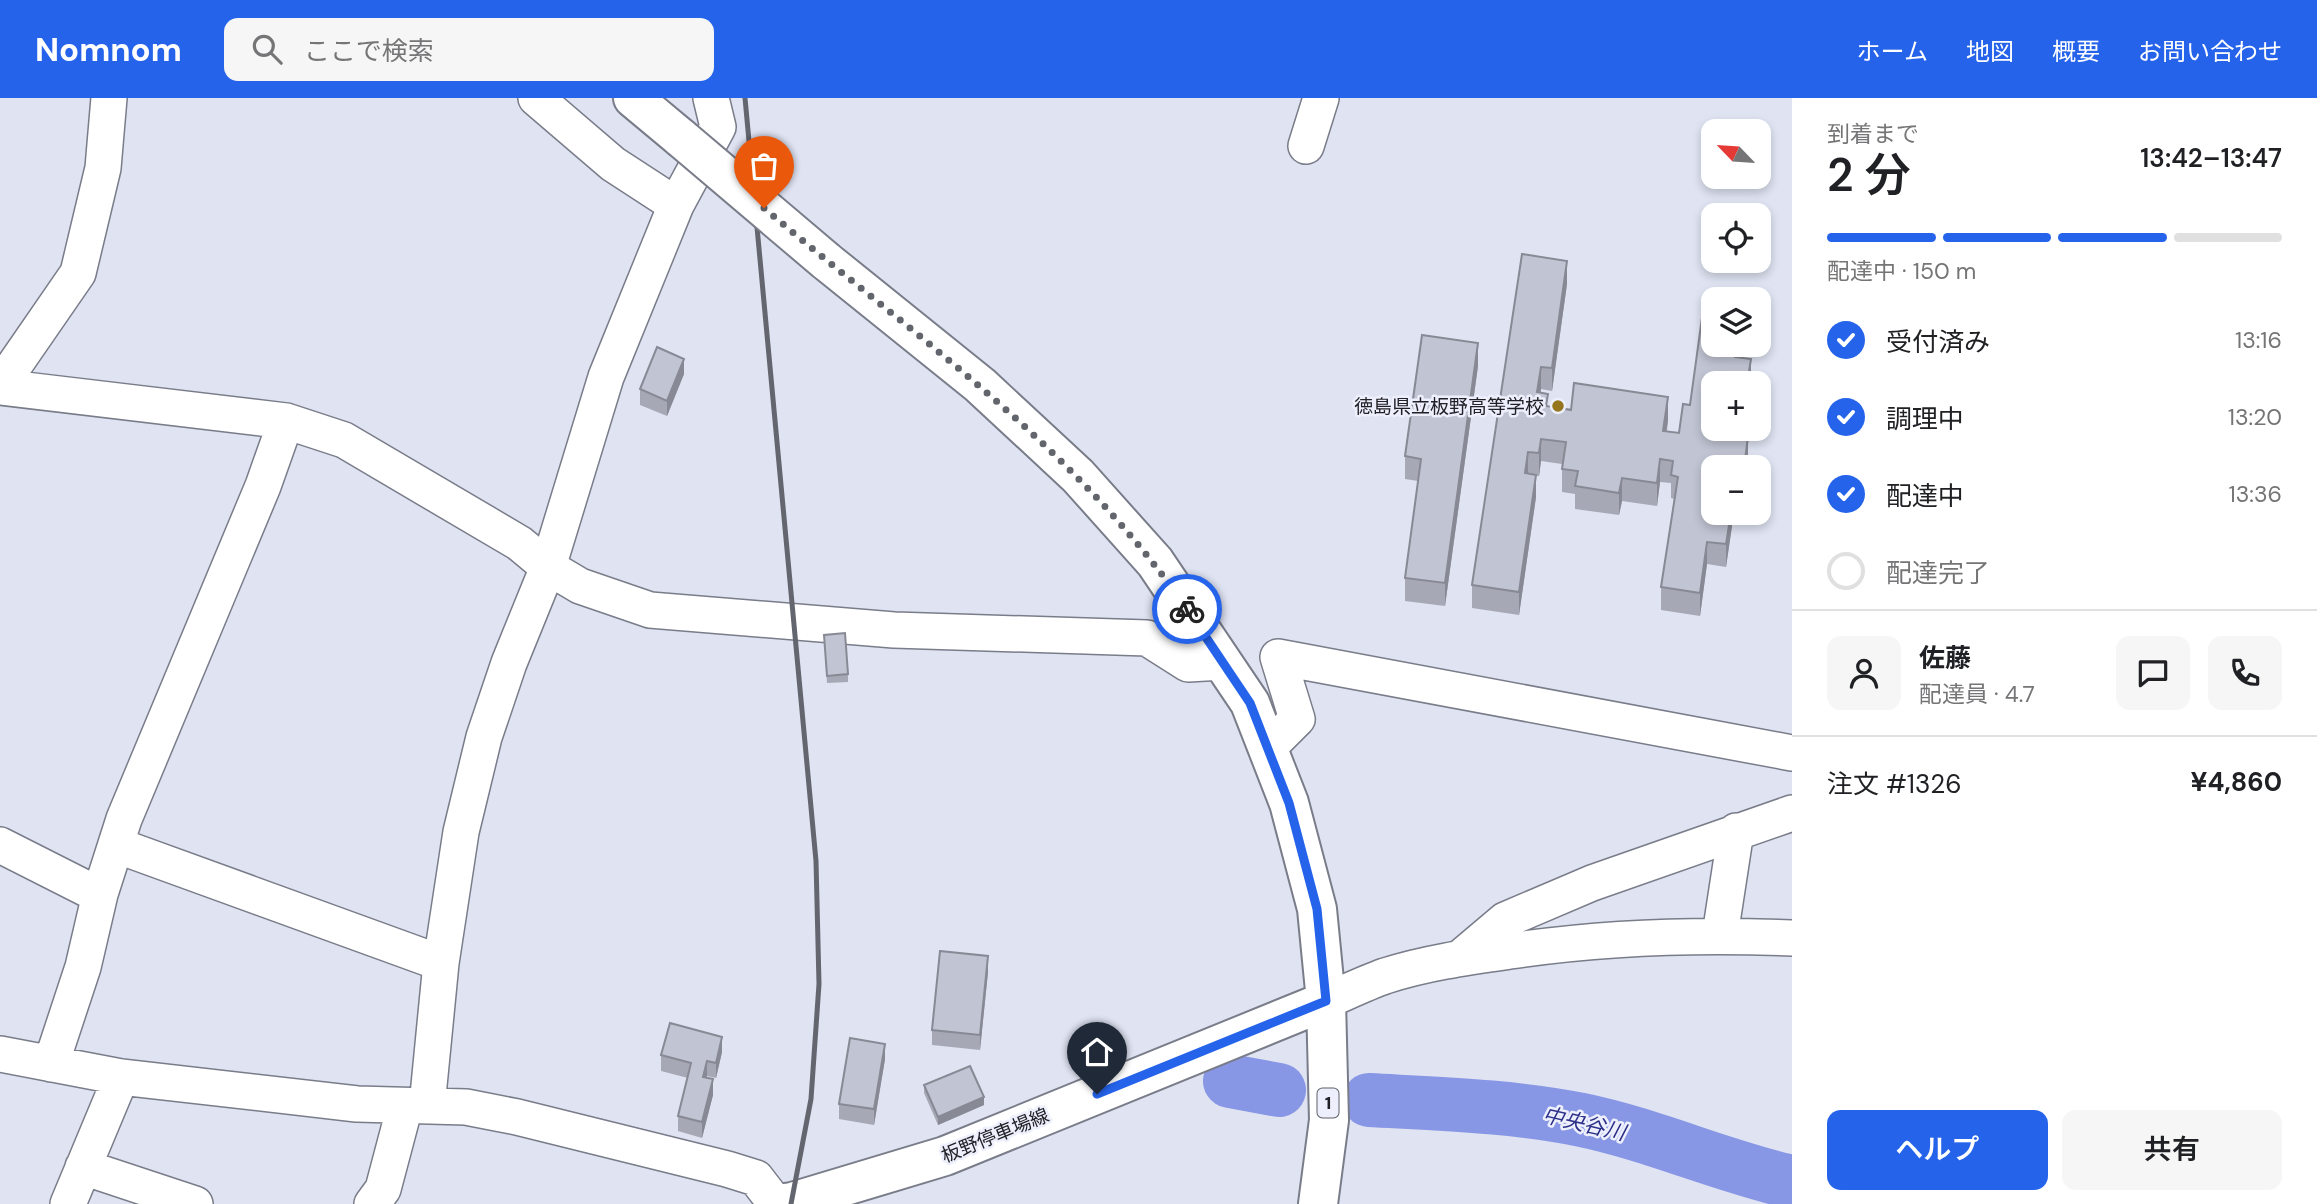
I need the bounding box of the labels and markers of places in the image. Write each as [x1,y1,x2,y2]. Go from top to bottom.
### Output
pin [734,136,794,208]
place label: 徳島県立板野高等学校 [1354,394,1544,419]
marker: 徳島県立板野高等学校 [1550,398,1566,414]
pin [1067,1022,1127,1094]

